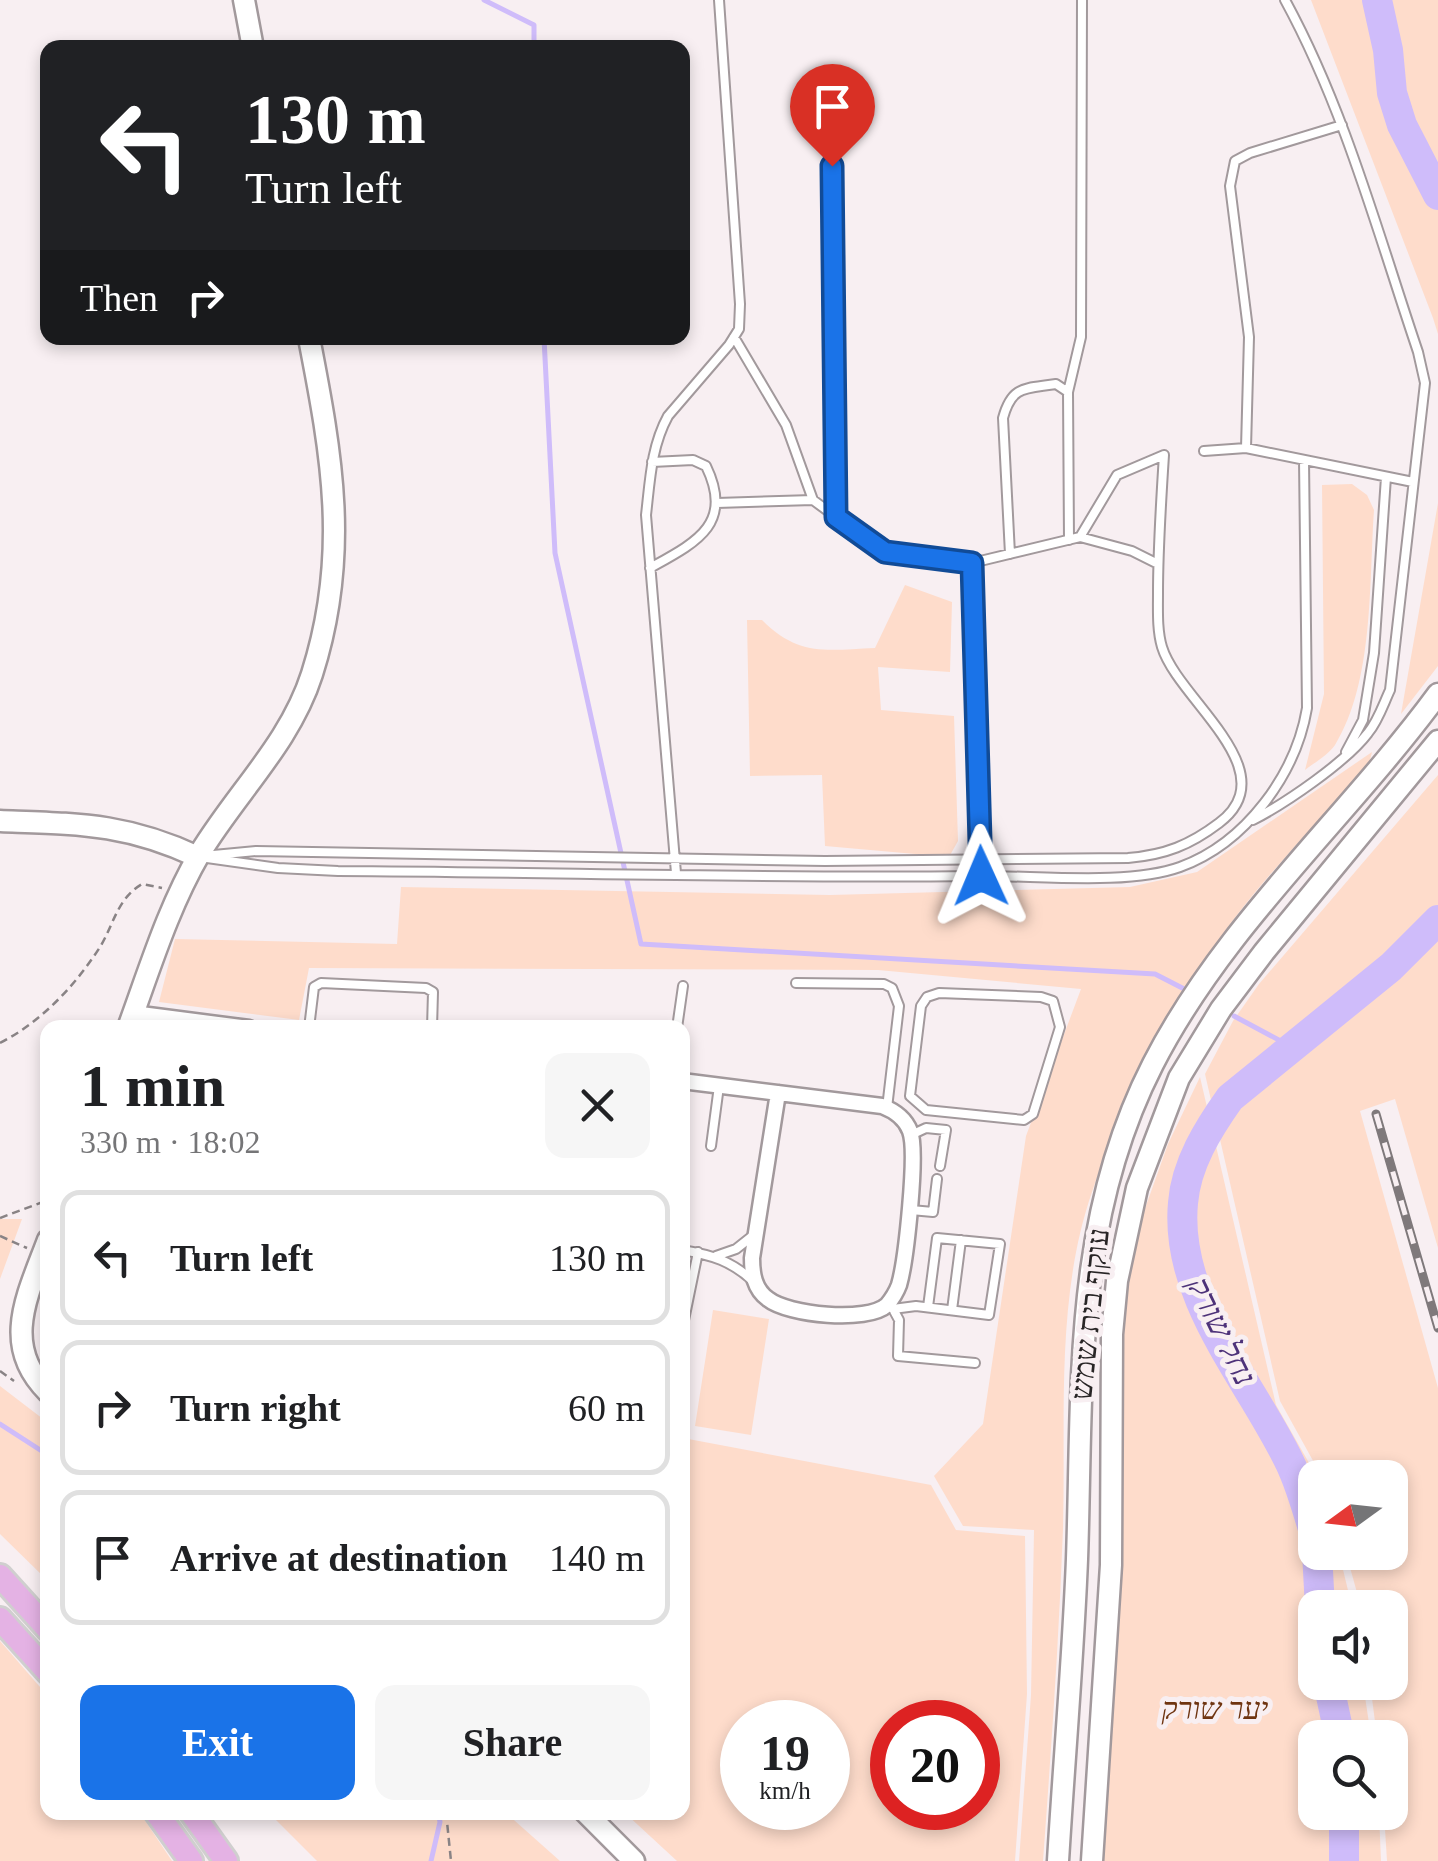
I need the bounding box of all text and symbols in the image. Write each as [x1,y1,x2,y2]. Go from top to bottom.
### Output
pin [790,64,875,167]
icon: arrive [805,79,860,134]
icon: left [80,80,210,210]
text: 130 m [245,81,426,158]
text: Turn left [245,163,402,213]
icon: right [178,270,233,325]
text: Then [80,277,158,319]
position arrow [929,824,1033,928]
text: 1 min [80,1053,225,1119]
button: close [545,1053,650,1158]
text: 330 m · 18:02 [80,1124,260,1160]
street label: עוקף בית שמש [1064,1227,1115,1401]
icon: left [85,1230,140,1285]
text: Turn left [170,1237,313,1279]
text: 130 m [549,1237,645,1279]
water label: נחל שורק [1180,1271,1264,1391]
icon: right [85,1380,140,1435]
text: Turn right [170,1387,341,1429]
text: 60 m [568,1387,645,1429]
north arrow [1298,1460,1408,1570]
map controls [1298,1460,1408,1830]
icon: arrive [85,1530,140,1585]
text: Arrive at destination [170,1537,508,1579]
text: 140 m [549,1537,645,1579]
button: sound [1298,1590,1408,1700]
button: Exit [80,1685,355,1800]
button: Share [375,1685,650,1800]
park label: יער שורק [1162,1692,1269,1725]
speed limit sign: 20 [870,1700,1000,1830]
button: search [1298,1720,1408,1830]
text: 19 [760,1725,810,1781]
text: km/h [759,1777,811,1804]

